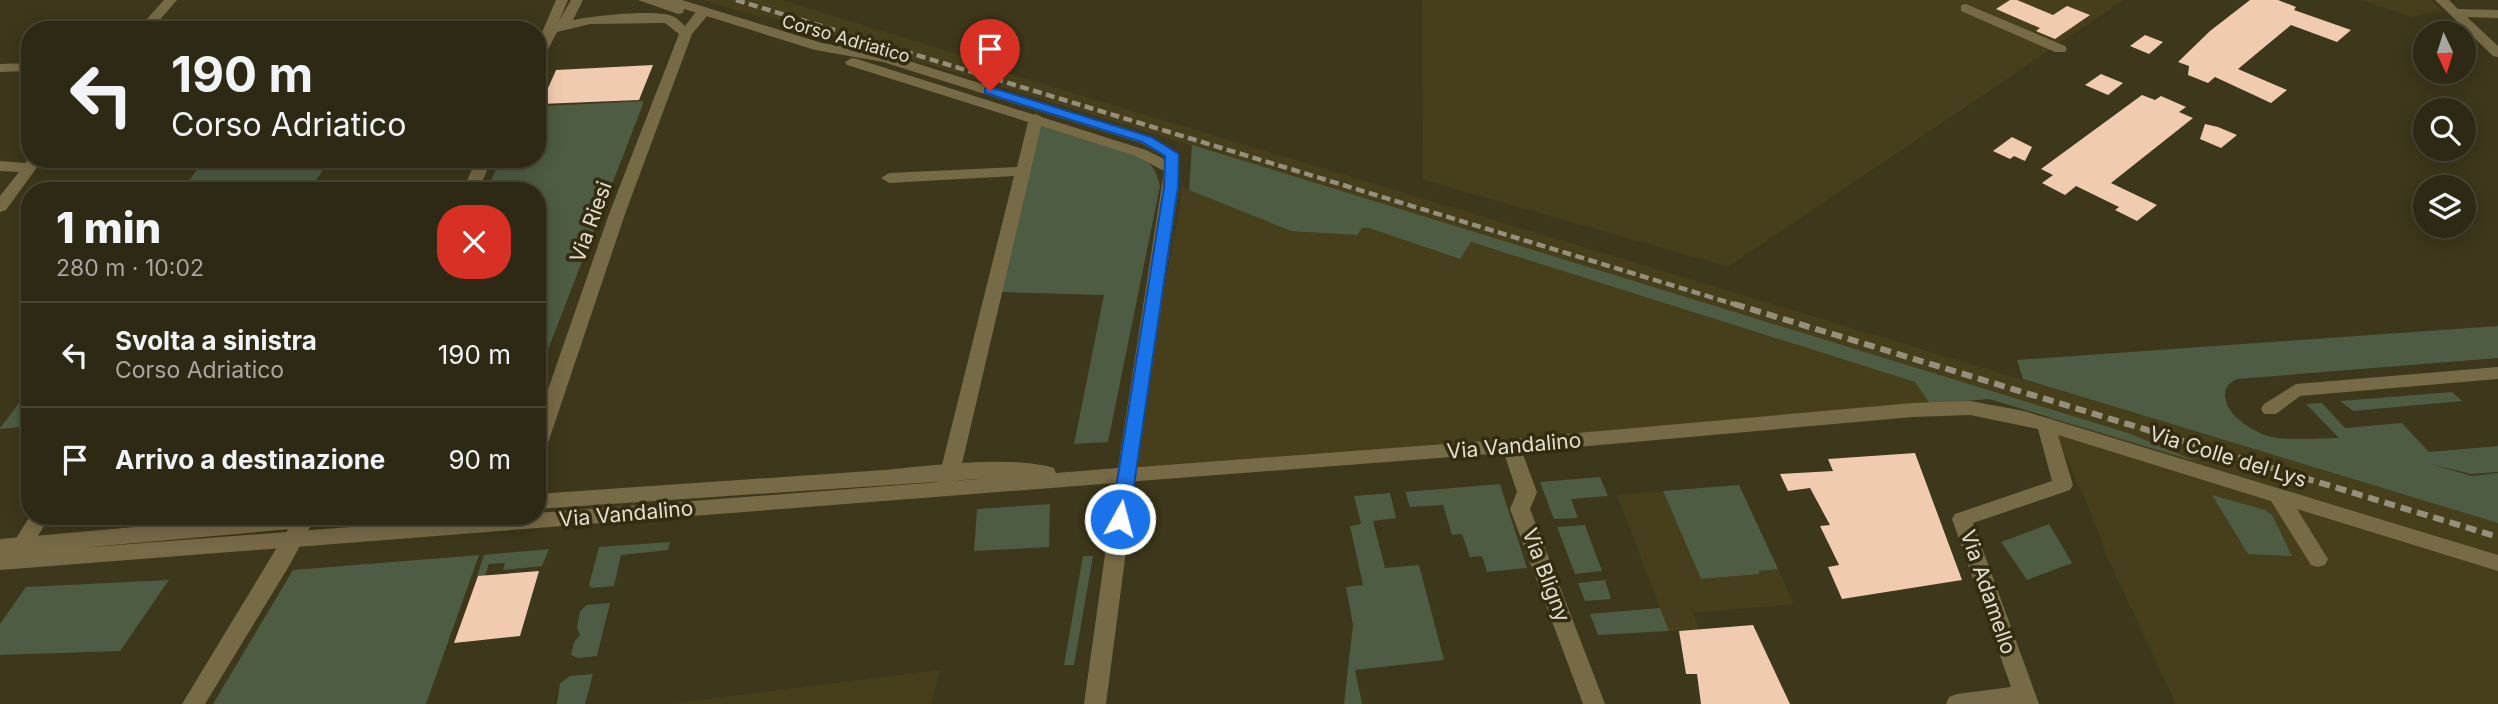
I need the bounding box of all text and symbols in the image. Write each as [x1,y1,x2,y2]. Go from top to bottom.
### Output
street label: Corso Adriatico [780,10,913,67]
pin [960,19,1020,91]
north arrow [2413,21,2476,84]
map controls [2413,21,2476,238]
icon: arrive [971,30,1009,68]
text: 190 m [171,45,313,104]
icon: left [56,49,147,140]
button: search [2413,98,2476,161]
text: Corso Adriatico [171,105,406,144]
button: layers [2413,175,2476,238]
street label: Via Riesi [564,178,617,266]
text: 1 min [56,202,161,253]
button: close [437,205,511,279]
text: 280 m · 10:02 [56,254,204,282]
text: Svolta a sinistra [115,325,317,356]
icon: left [56,336,94,374]
text: 190 m [438,339,511,370]
text: Corso Adriatico [115,356,284,384]
street label: Via Colle del Lys [2147,421,2310,492]
street label: Via Vandalino [1446,427,1582,464]
icon: arrive [56,441,94,479]
text: Arrivo a destinazione [115,444,385,475]
text: 90 m [448,444,511,475]
position arrow [1083,482,1157,556]
street label: Via Vandalino [558,495,694,532]
street label: Via Bligny [1517,525,1576,625]
street label: Via Adamello [1956,526,2021,657]

